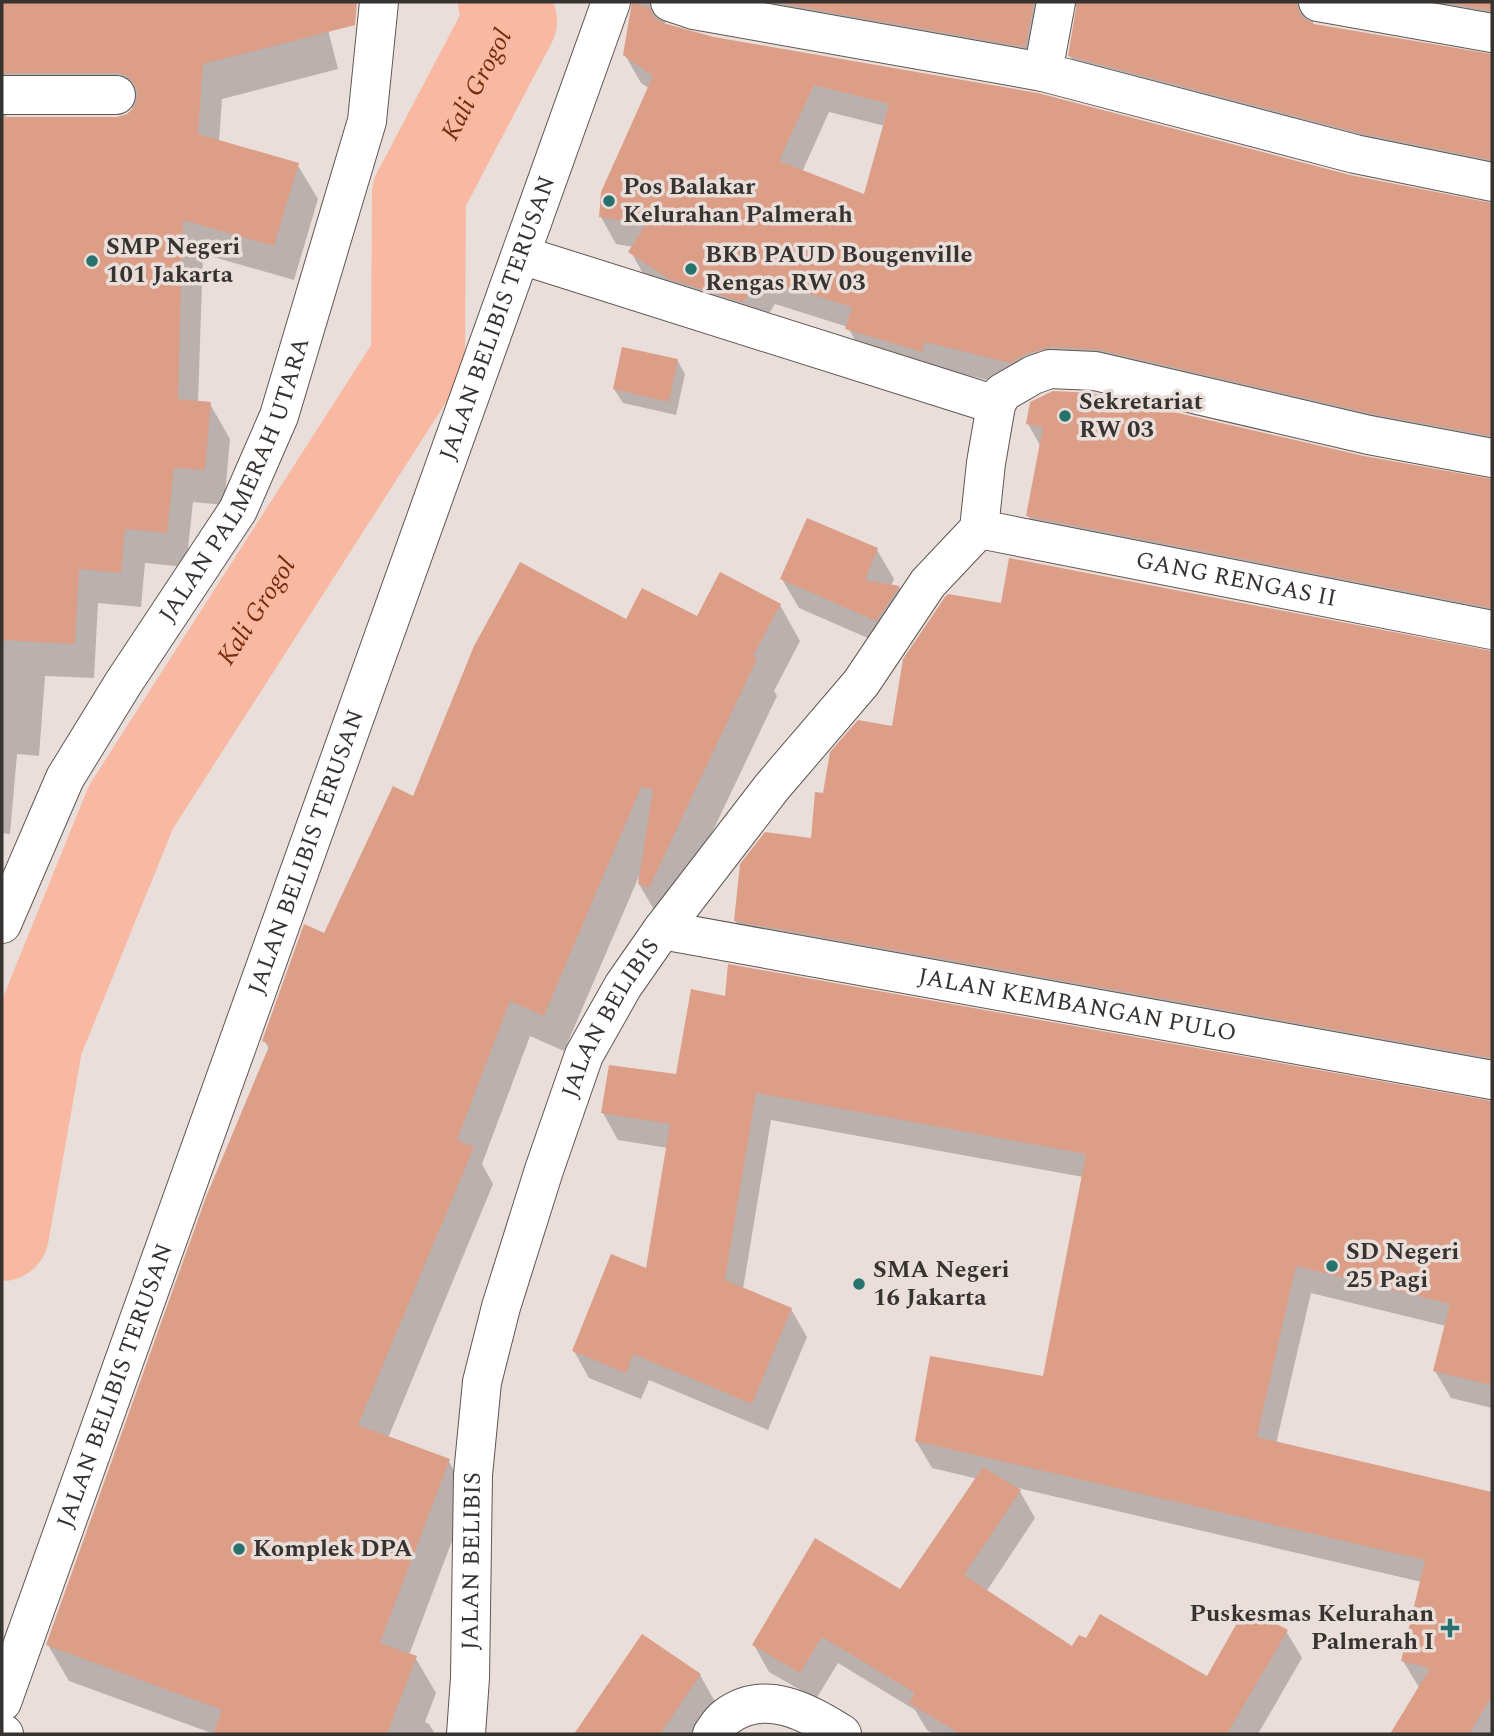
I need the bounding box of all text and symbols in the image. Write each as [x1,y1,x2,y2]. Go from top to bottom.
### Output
water label: Kali Grogol [430,21,523,148]
place label: Pos Balakar Kelurahan Palmerah [623,169,853,233]
street label: JALAN BELIBIS TERUSAN [430,171,565,466]
marker: Pos Balakar Kelurahan Palmerah [601,193,617,209]
place label: SMP Negeri 101 Jakarta [106,229,240,293]
place label: BKB PAUD Bougenville Rengas RW 03 [705,237,972,301]
marker: SMP Negeri 101 Jakarta [84,253,100,269]
marker: BKB PAUD Bougenville Rengas RW 03 [683,261,699,277]
street label: JALAN PALMERAH UTARA [150,333,319,630]
place label: Sekretariat RW 03 [1079,384,1203,448]
marker: Sekretariat RW 03 [1057,408,1073,424]
street label: GANG RENGAS II [1133,542,1339,617]
water label: Kali Grogol [207,549,306,673]
street label: JALAN BELIBIS TERUSAN [239,704,374,999]
street label: JALAN BELIBIS [552,931,669,1103]
street label: JALAN KEMBANGAN PULO [915,959,1239,1051]
place label: SD Negeri 25 Pagi [1346,1234,1459,1298]
street label: JALAN BELIBIS TERUSAN [48,1238,183,1533]
place label: SMA Negeri 16 Jakarta [873,1252,1010,1316]
marker: SD Negeri 25 Pagi [1324,1258,1340,1274]
marker: SMA Negeri 16 Jakarta [851,1276,867,1292]
street label: JALAN BELIBIS [452,1472,491,1650]
place label: Komplek DPA [253,1531,413,1567]
marker: Komplek DPA [231,1541,247,1557]
place label: Puskesmas Kelurahan Palmerah I [1190,1596,1434,1660]
marker: Puskesmas Kelurahan Palmerah I [1440,1618,1460,1638]

